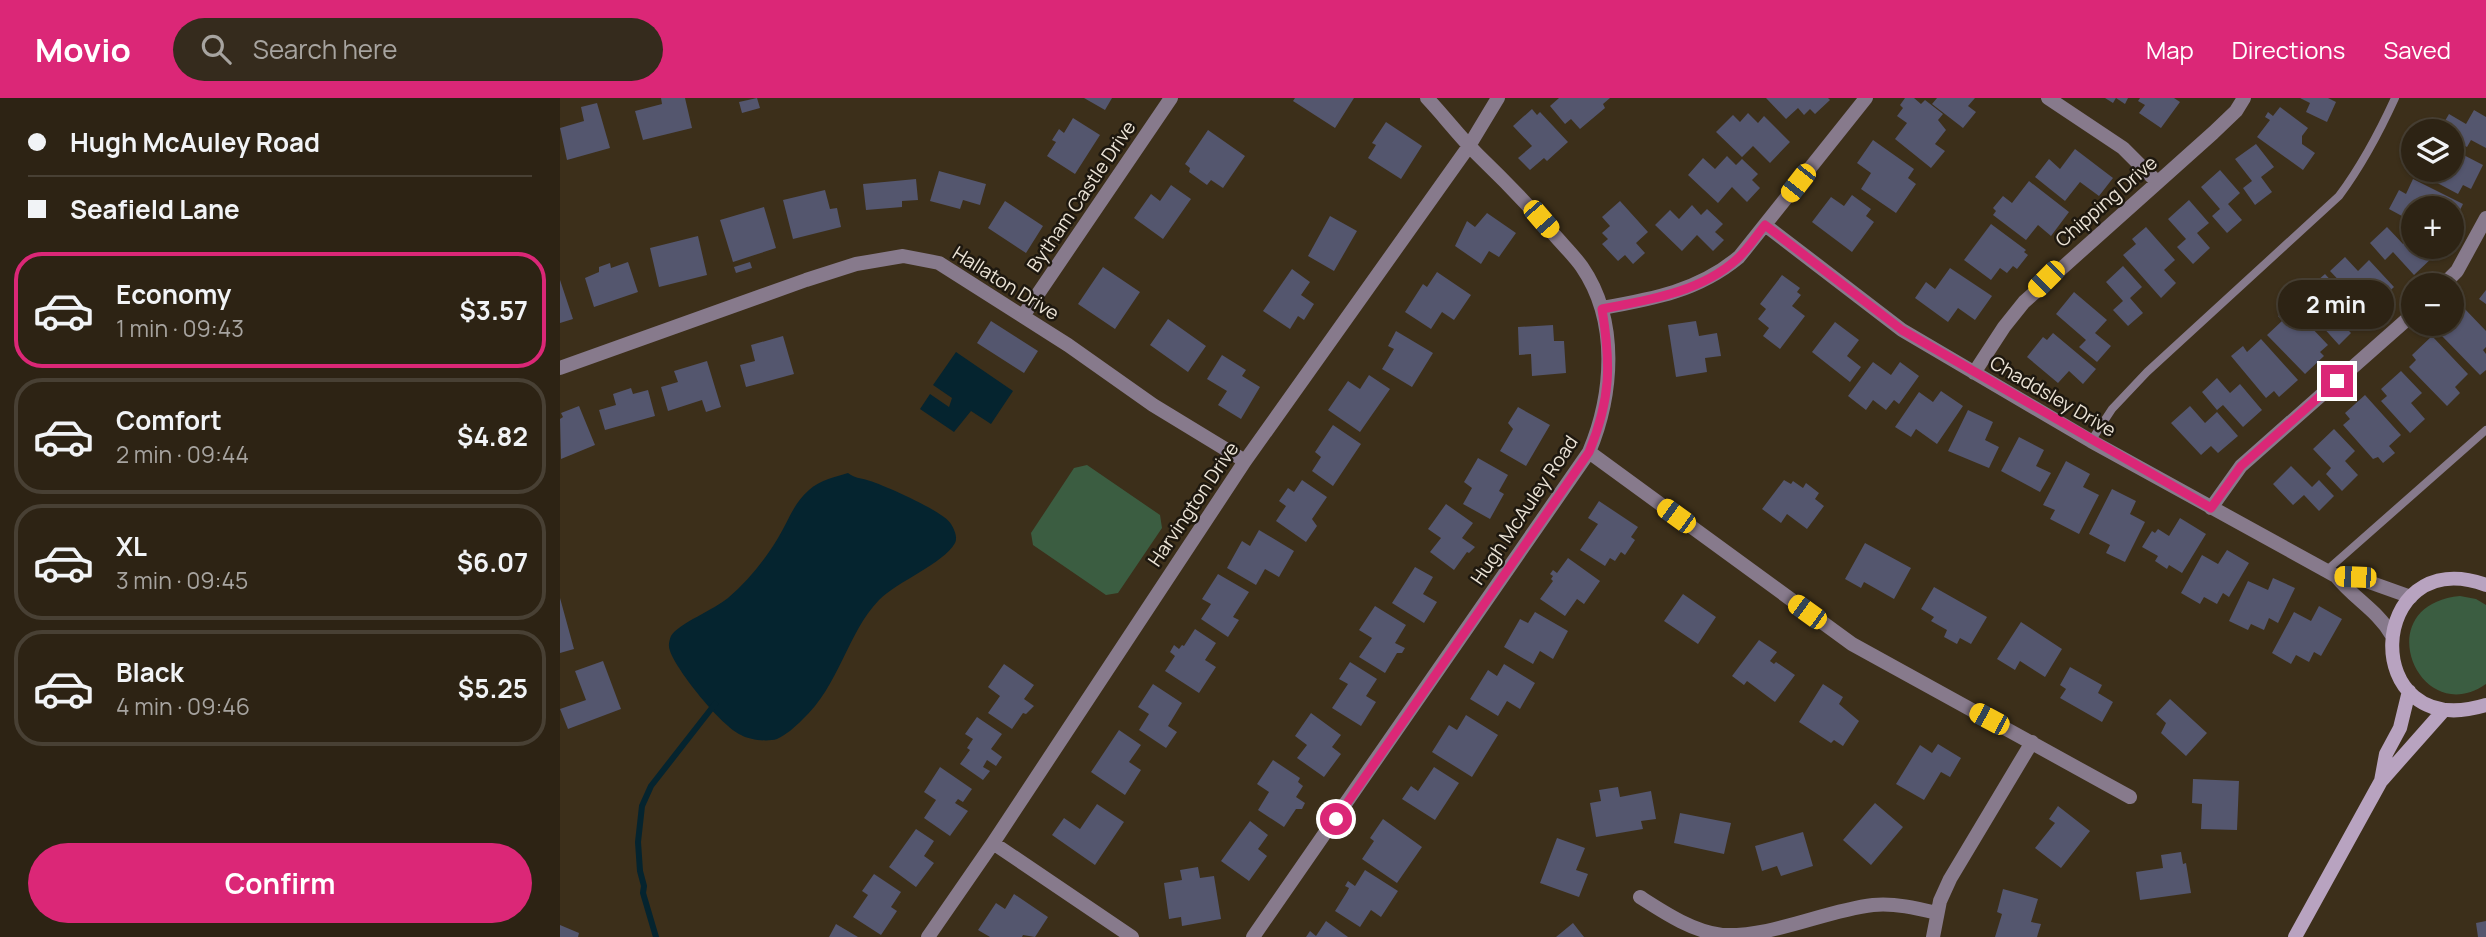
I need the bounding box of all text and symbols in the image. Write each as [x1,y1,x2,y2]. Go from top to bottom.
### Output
search box [173,18,663,81]
text: Movio [35,27,131,72]
icon: search [197,30,235,68]
text: Search here [253,31,397,67]
text: Map [2146,33,2194,66]
text: Directions [2232,33,2345,66]
text: Saved [2383,33,2451,66]
street label: Bytham Castle Drive [1021,115,1141,277]
map controls [2401,119,2464,336]
button: layers [2401,119,2464,182]
text: Hugh McAuley Road [70,124,320,160]
street label: Chipping Drive [2050,150,2162,252]
car [1777,160,1820,206]
text: Seafield Lane [70,191,240,227]
car [1520,196,1563,242]
button: + [2401,196,2464,259]
street label: Hallaton Drive [948,240,1064,326]
car [2024,257,2069,301]
button: − [2401,273,2464,336]
text: Economy [116,276,231,312]
icon: car [32,279,95,342]
callout: 2 min [2279,280,2395,328]
text: 2 min [2306,288,2366,320]
text: $3.57 [460,292,528,328]
text: 1 min · 09:43 [116,312,244,344]
street label: Chaddsley Drive [1985,349,2121,443]
route end [2321,365,2353,397]
text: Comfort [116,402,222,438]
icon: car [32,405,95,468]
text: $4.82 [457,418,528,454]
street label: Hugh McAuley Road [1464,430,1584,590]
street label: Harvington Drive [1142,437,1244,571]
text: 2 min · 09:44 [116,438,249,470]
car [1653,495,1700,537]
text: XL [116,528,147,564]
icon: car [32,531,95,594]
text: $6.07 [457,544,528,580]
text: 3 min · 09:45 [116,564,248,596]
car [2334,566,2377,588]
car [1784,591,1831,633]
text: Black [116,654,184,690]
icon: car [32,657,95,720]
text: $5.25 [458,670,528,706]
text: 4 min · 09:46 [116,690,250,722]
car [1966,700,2013,738]
route start [1320,803,1352,835]
button: Confirm [28,843,532,923]

